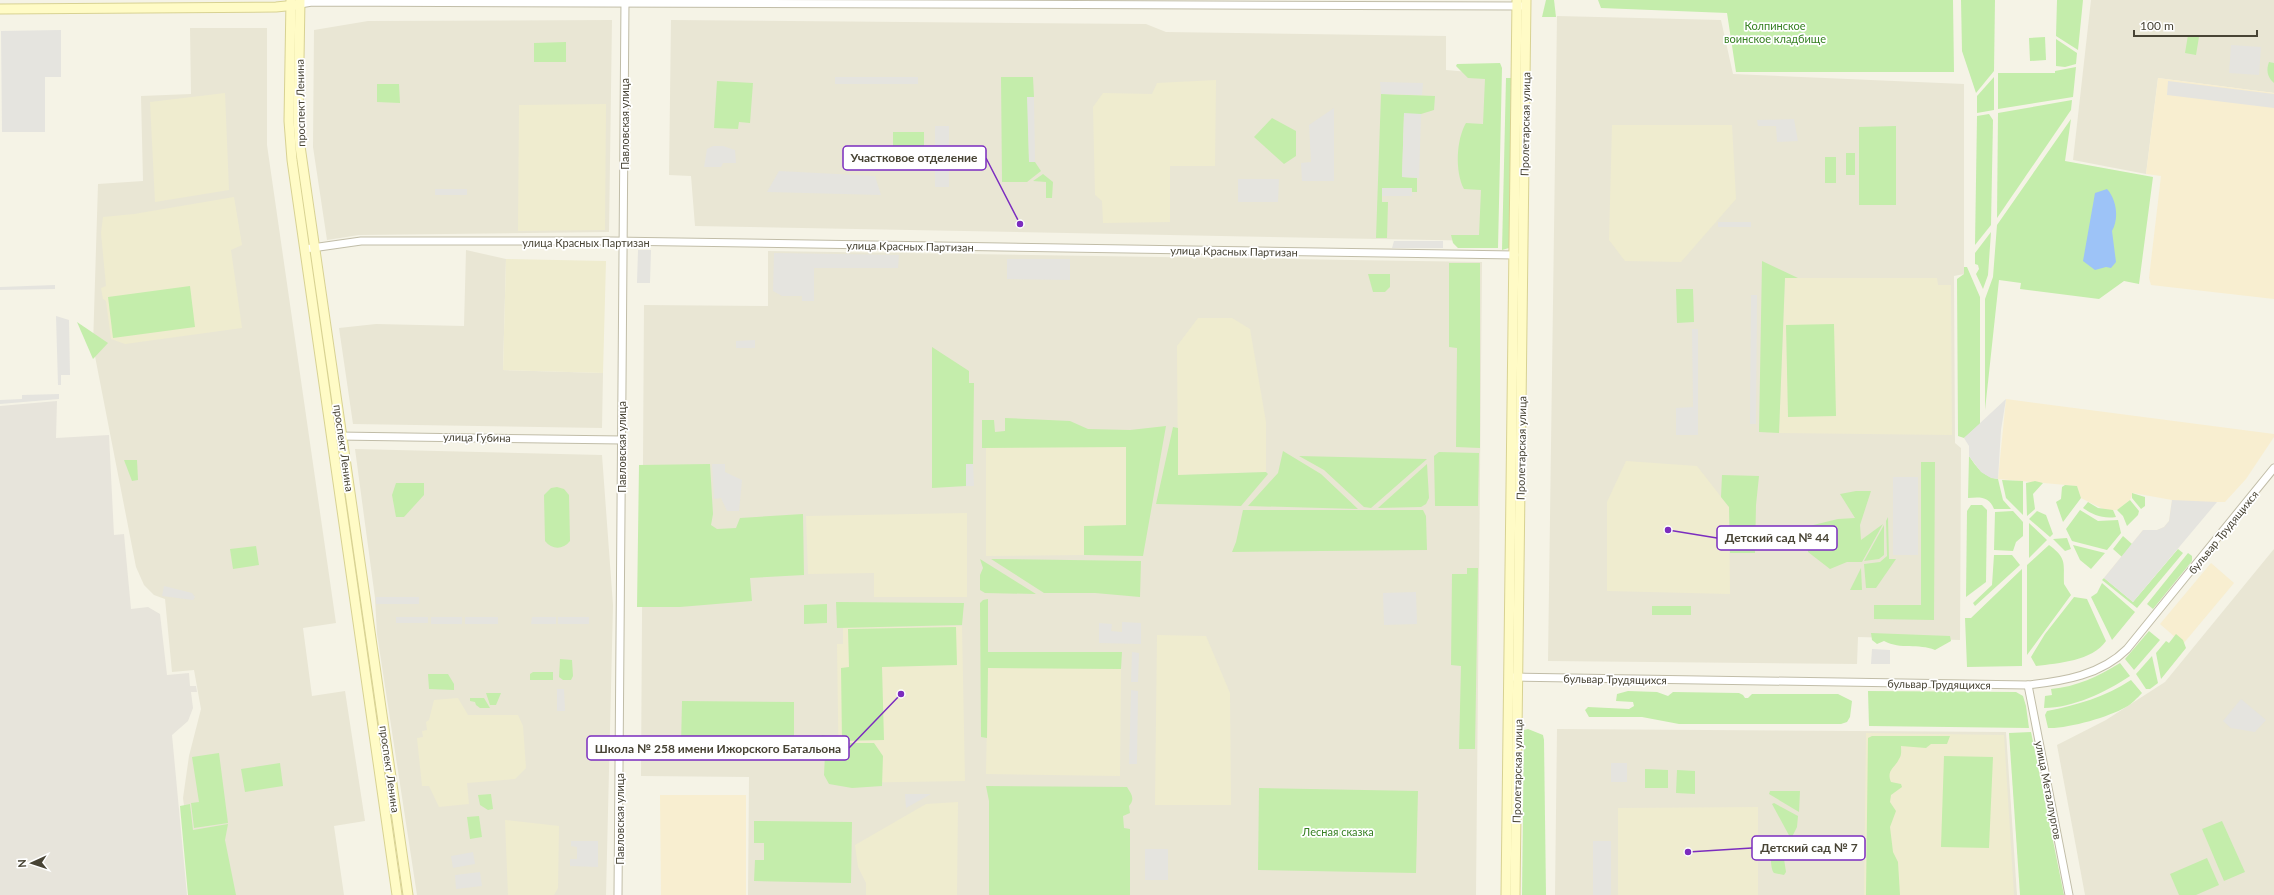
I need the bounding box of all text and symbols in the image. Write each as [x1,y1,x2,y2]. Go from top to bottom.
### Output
scale bar [2134,12,2257,38]
text: 100 m [2140,18,2174,33]
park label: Колпинское воинское кладбище [1724,19,1826,45]
street label: проспект Ленина [293,59,307,147]
street label: Пролетарская улица [1518,72,1532,176]
street label: Павловская улица [618,78,631,170]
callout: Участковое отделение [843,146,986,170]
text: Участковое отделение [850,150,978,165]
street label: улица Красных Партизан [522,236,650,249]
street label: улица Красных Партизан [846,238,974,254]
street label: улица Красных Партизан [1170,243,1298,259]
street label: Пролетарская улица [1514,396,1528,500]
street label: Павловская улица [615,401,628,493]
street label: проспект Ленина [331,404,357,492]
street label: улица Губина [443,430,511,444]
street label: бульвар Трудящихся [2185,488,2261,576]
callout: Детский сад № 44 [1717,526,1837,550]
text: Детский сад № 44 [1725,530,1829,545]
street label: бульвар Трудящихся [1563,672,1667,686]
street label: бульвар Трудящихся [1887,677,1991,691]
street label: Пролетарская улица [1510,719,1524,823]
street label: проспект Ленина [377,725,403,813]
callout: Школа № 258 имени Ижорского Батальона [587,736,849,760]
street label: улица Металлургов [2033,740,2065,840]
text: Школа № 258 имени Ижорского Батальона [595,741,841,756]
street label: Павловская улица [613,773,626,865]
park label: Лесная сказка [1301,825,1374,838]
callout: Детский сад № 7 [1752,836,1865,860]
text: Детский сад № 7 [1760,840,1858,855]
north arrow [12,843,52,883]
text: N [15,859,28,868]

